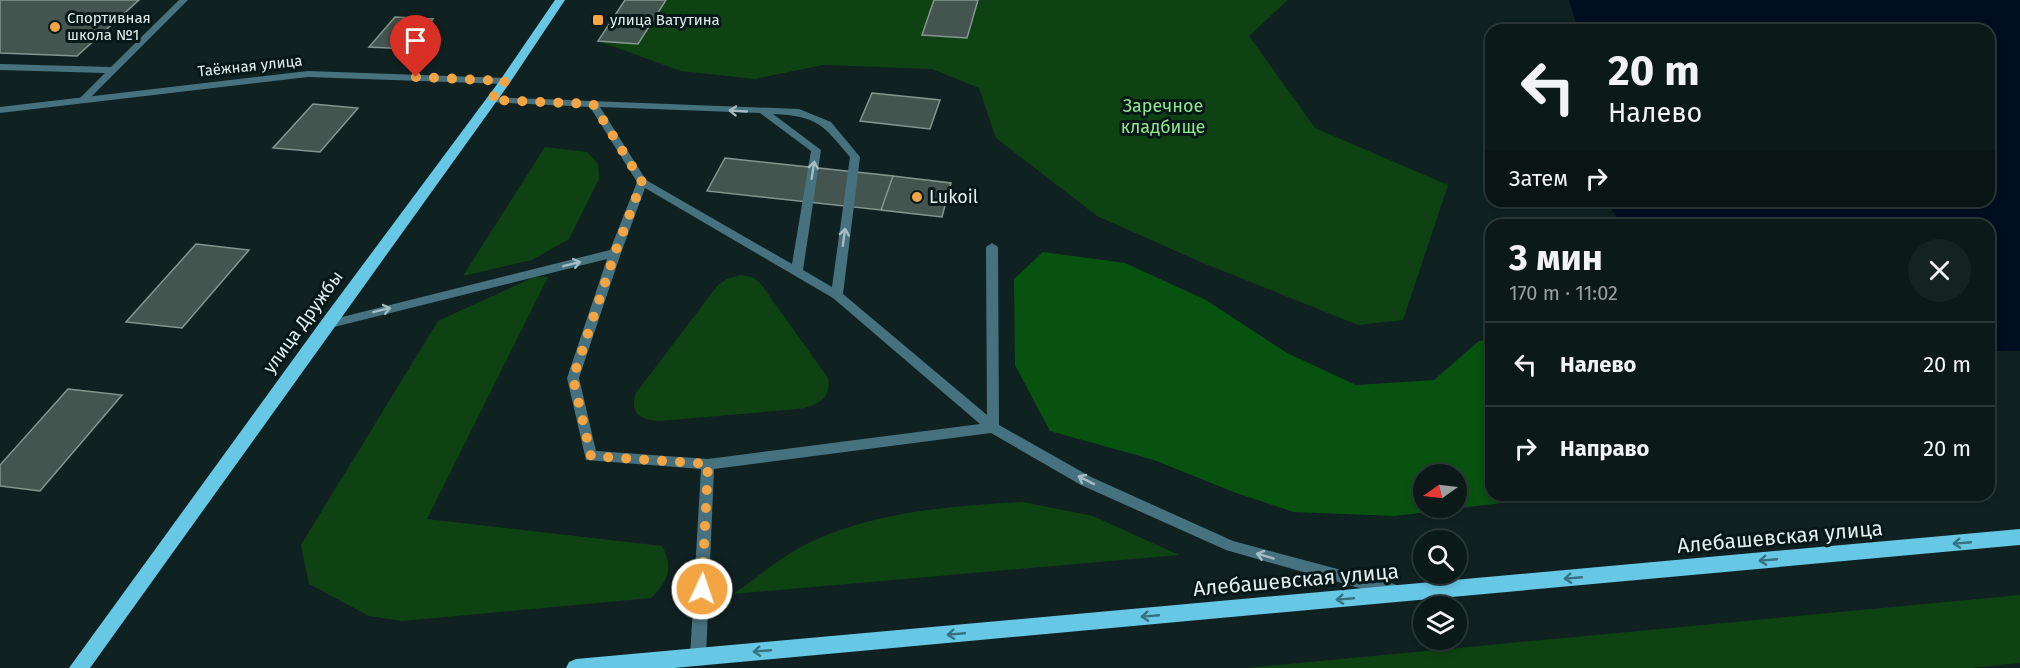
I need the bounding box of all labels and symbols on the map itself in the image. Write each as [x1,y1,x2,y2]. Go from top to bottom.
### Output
place label: Спортивная школа №1 [67,9,151,44]
place label: улица Ватутина [610,11,720,29]
marker: улица Ватутина [591,13,605,27]
pin [390,15,441,77]
marker: Спортивная школа №1 [48,20,62,34]
street label: Таёжная улица [197,52,303,80]
park label: Заречное кладбище [1121,95,1205,138]
one-way arrow [728,105,748,116]
one-way arrow [808,161,819,181]
place label: Lukoil [929,186,978,208]
marker: Lukoil [910,190,924,204]
one-way arrow [839,228,850,248]
one-way arrow [562,257,581,269]
street label: улица Дружбы [258,266,348,378]
one-way arrow [373,304,392,316]
north arrow [1413,464,1467,518]
one-way arrow [1077,474,1095,486]
street label: Алебашевская улица [1676,515,1884,559]
one-way arrow [1952,538,1972,549]
one-way arrow [1256,550,1275,561]
one-way arrow [1758,555,1778,566]
position arrow [670,557,734,621]
street label: Алебашевская улица [1192,558,1400,602]
one-way arrow [1564,573,1584,584]
one-way arrow [1335,594,1355,605]
one-way arrow [1141,611,1161,622]
one-way arrow [947,629,967,640]
one-way arrow [753,646,773,657]

